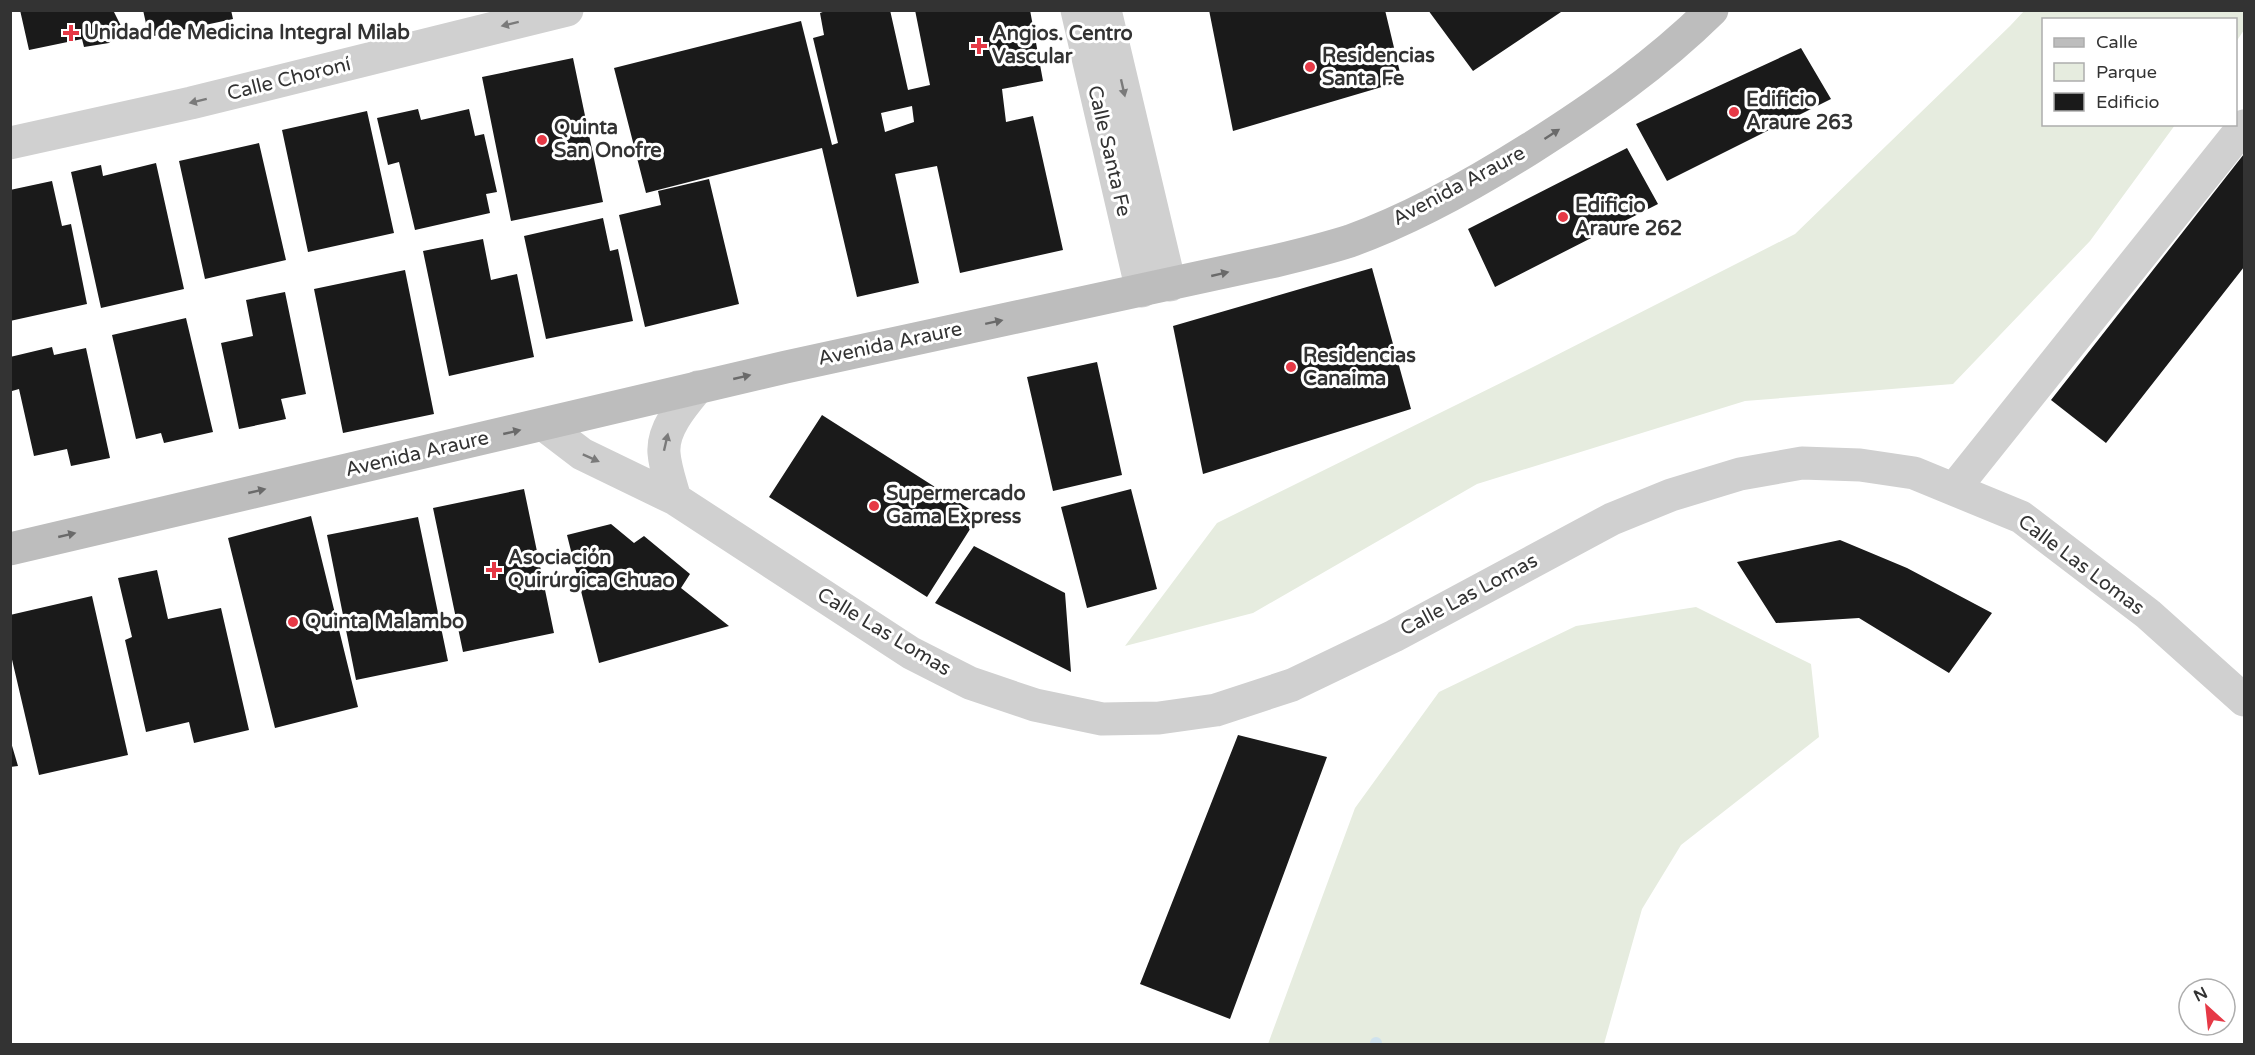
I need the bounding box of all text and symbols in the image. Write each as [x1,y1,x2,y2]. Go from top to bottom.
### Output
legend [2042,18,2237,126]
one-way arrow [501,20,519,30]
place label: Unidad de Medicina Integral Milab [84,21,410,45]
place label: Angios. Centro Vascular [992,22,1133,69]
marker: Unidad de Medicina Integral Milab [62,24,80,42]
text: Calle [2096,31,2138,53]
marker: Angios. Centro Vascular [970,37,988,55]
place label: Residencias Santa Fe [1322,44,1435,91]
street label: Calle Choroní [225,52,353,106]
marker: Residencias Santa Fe [1303,60,1317,74]
text: Parque [2096,61,2157,83]
one-way arrow [1118,79,1128,97]
street label: Calle Santa Fe [1082,83,1136,219]
place label: Edificio Araure 263 [1746,88,1853,135]
text: Edificio [2096,91,2160,113]
one-way arrow [189,96,207,106]
marker: Edificio Araure 263 [1727,105,1741,119]
place label: Quinta San Onofre [554,116,662,163]
one-way arrow [1544,129,1560,140]
marker: Quinta San Onofre [535,133,549,147]
street label: Avenida Araure [1389,141,1529,231]
place label: Edificio Araure 262 [1575,194,1682,241]
marker: Edificio Araure 262 [1556,210,1570,224]
one-way arrow [1211,269,1230,278]
one-way arrow [985,316,1004,326]
street label: Avenida Araure [816,317,964,371]
place label: Residencias Canaima [1303,344,1416,391]
marker: Residencias Canaima [1284,360,1298,374]
one-way arrow [733,372,752,381]
street label: Avenida Araure [343,426,491,482]
one-way arrow [503,427,522,436]
one-way arrow [662,432,671,451]
one-way arrow [583,454,600,463]
place label: Supermercado Gama Express [886,482,1026,529]
one-way arrow [248,486,267,495]
marker: Supermercado Gama Express [867,499,881,513]
street label: Calle Las Lomas [2013,510,2149,620]
one-way arrow [58,530,77,540]
place label: Asociación Quirúrgica Chuao [508,546,675,593]
street label: Calle Las Lomas [1396,549,1542,641]
marker: Asociación Quirúrgica Chuao [485,561,503,579]
street label: Calle Las Lomas [813,583,955,681]
place label: Quinta Malambo [305,610,464,634]
marker: Quinta Malambo [286,615,300,629]
north arrow [2177,977,2237,1037]
text: N [2190,983,2211,1006]

